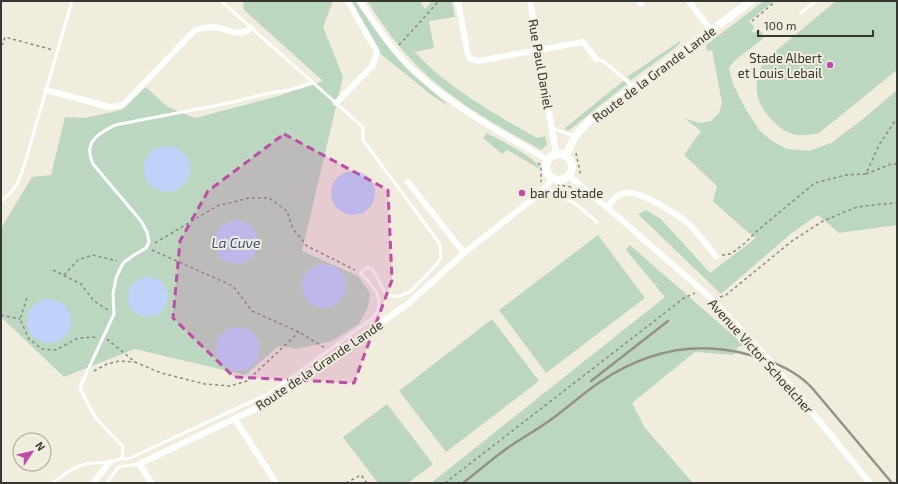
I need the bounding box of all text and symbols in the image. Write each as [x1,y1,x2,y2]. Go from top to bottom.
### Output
scale bar [758,12,873,38]
street label: Rue Paul Daniel [525,18,557,110]
text: 100 m [764,18,796,32]
street label: Route de la Grande Lande [589,22,719,126]
place label: Stade Albert et Louis Lebail [738,50,822,81]
marker: Stade Albert et Louis Lebail [825,60,835,70]
place label: bar du stade [530,185,603,201]
marker: bar du stade [517,188,527,198]
water label: La Cuve [211,234,261,251]
street label: Avenue Victor Schoelcher [705,295,817,417]
street label: Route de la Grande Lande [252,316,386,414]
north arrow [12,432,52,472]
text: N [33,439,48,453]

